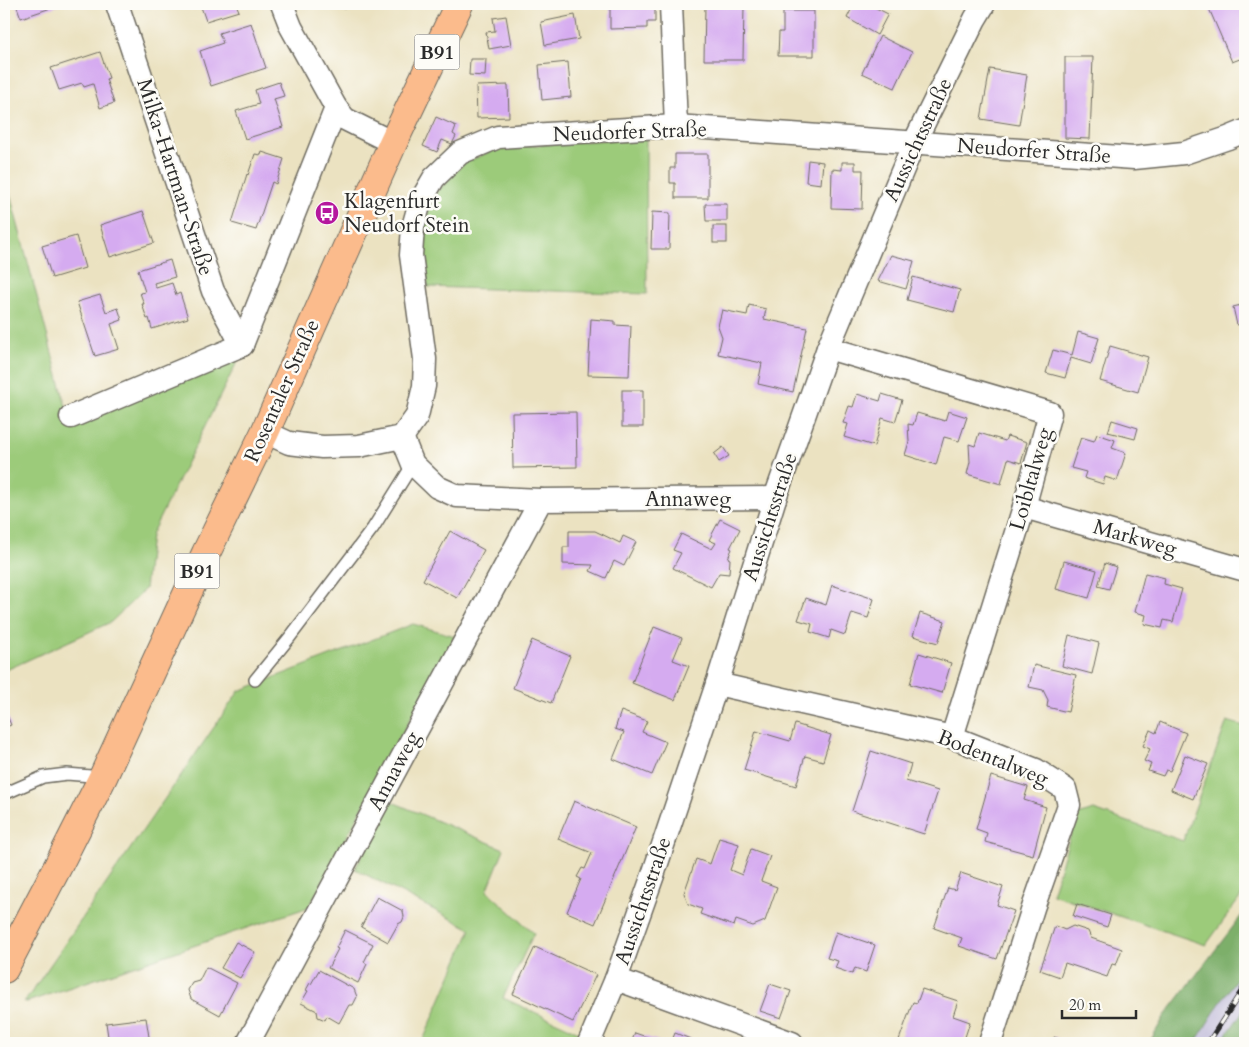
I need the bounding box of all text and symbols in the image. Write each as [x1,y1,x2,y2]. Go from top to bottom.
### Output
road number: B91 [414,34,460,70]
street label: Aussichtsstraße [877,73,959,207]
street label: Milka-Hartman-Straße [129,75,221,279]
street label: Neudorfer Straße [552,115,708,149]
street label: Neudorfer Straße [956,131,1112,171]
place label: Klagenfurt Neudorf Stein [344,187,470,240]
bus stop icon: Klagenfurt Neudorf Stein [314,200,340,226]
street label: Rosentaler Straße [237,315,327,467]
street label: Loibltalweg [1002,424,1060,534]
street label: Aussichtsstraße [736,449,804,585]
street label: Annaweg [645,485,731,514]
street label: Markweg [1090,512,1180,564]
road number: B91 [174,554,220,588]
street label: Bodentalweg [933,723,1053,794]
street label: Annaweg [361,726,427,816]
street label: Aussichtsstraße [608,833,678,969]
scale bar [1062,987,1135,1019]
text: 20 m [1069,995,1101,1015]

